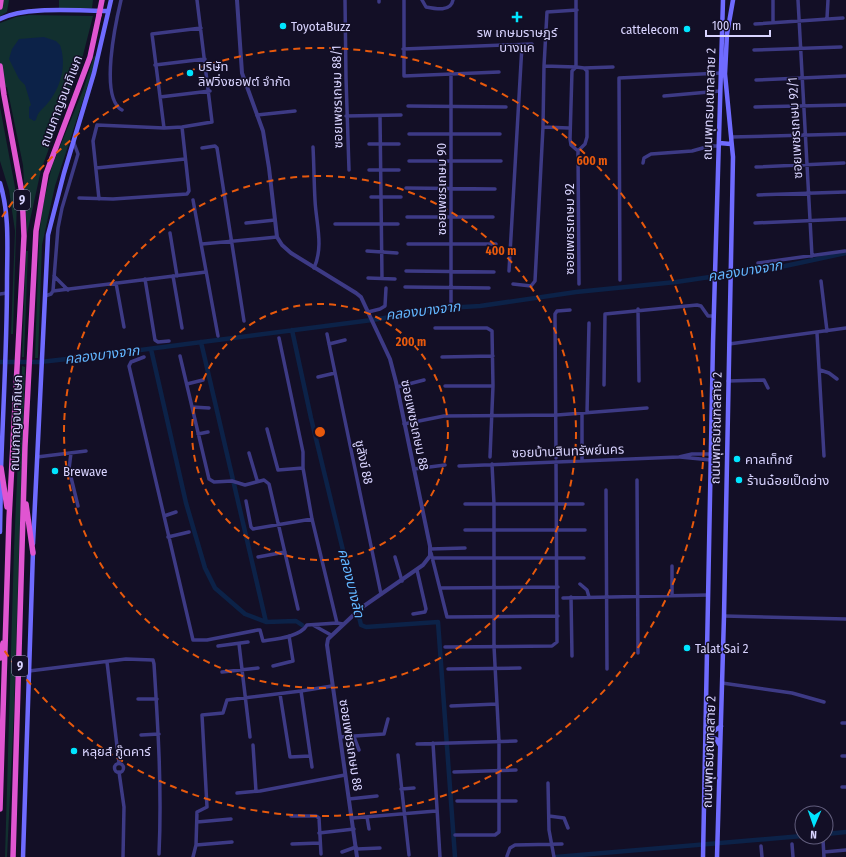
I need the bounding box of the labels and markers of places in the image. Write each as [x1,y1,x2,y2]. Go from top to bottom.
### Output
marker: รพ เกษมราษฎร์ บางแค [511,11,523,23]
place label: ToyotaBuzz [291,19,350,34]
marker: ToyotaBuzz [278,21,288,31]
place label: cattelecom [621,22,679,37]
marker: cattelecom [682,24,692,34]
place label: รพ เกษมราษฎร์ บางแค [477,25,558,55]
place label: บริษัท ลิฟวิ่งซอฟต์ จำกัด [198,59,291,89]
marker: บริษัท ลิฟวิ่งซอฟต์ จำกัด [185,68,195,78]
centre of rings [313,425,327,439]
place label: คาลเท็กซ์ [745,452,793,467]
marker: คาลเท็กซ์ [732,454,742,464]
place label: Brewave [63,464,107,479]
marker: Brewave [50,466,60,476]
place label: ร้านฉ๋อยเป็ดย่าง [747,473,829,488]
marker: ร้านฉ๋อยเป็ดย่าง [734,475,744,485]
place label: Talat Sai 2 [695,641,749,656]
marker: Talat Sai 2 [682,643,692,653]
place label: หลุยส์ กู๊ดคาร์ [82,744,151,759]
marker: หลุยส์ กู๊ดคาร์ [69,746,79,756]

